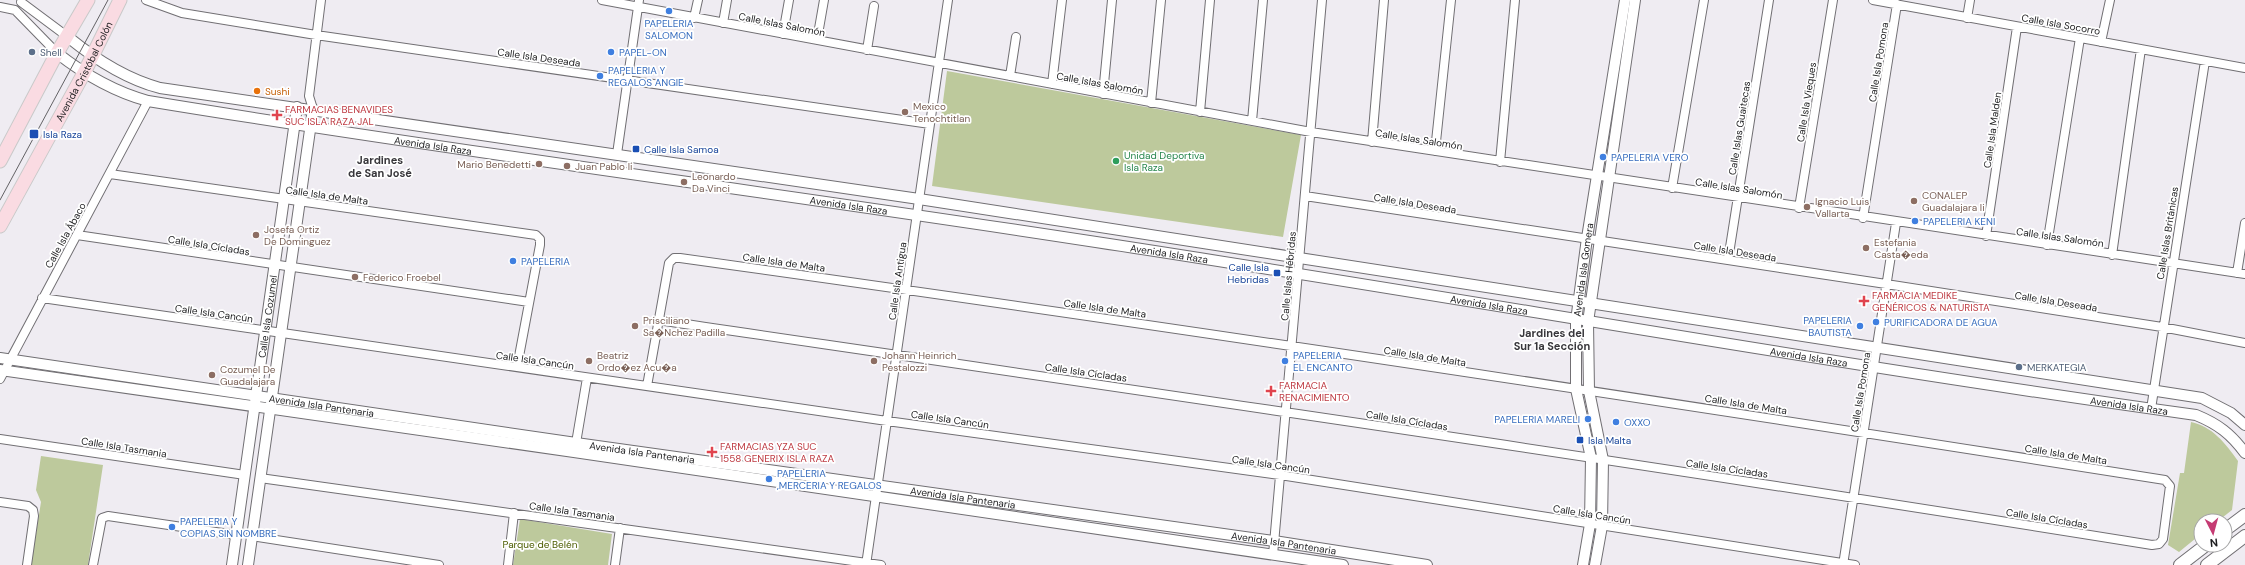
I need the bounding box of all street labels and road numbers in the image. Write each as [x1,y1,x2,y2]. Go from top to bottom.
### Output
street label: Calle Islas Salomón [737,10,827,39]
street label: Calle Isla Socorro [2021,11,2101,38]
street label: Avenida Cristóbal Colón [53,19,116,124]
street label: Calle Isla Pomona [1866,21,1891,103]
street label: Calle Isla Deseada [497,45,581,70]
street label: Calle Isla Vieques [1794,61,1819,143]
street label: Calle Islas Salomón [1055,69,1145,98]
street label: Calle Islas Guaitecas [1726,80,1753,176]
street label: Calle Isla Malden [1981,91,2004,169]
street label: Calle Islas Salomón [1374,126,1464,153]
street label: Avenida Isla Raza [393,134,473,158]
street label: Calle Islas Salomón [1694,175,1784,202]
street label: Calle Isla de Malta [285,183,369,208]
street label: Calle Islas Británicas [2154,186,2181,280]
street label: Calle Isla Deseada [1373,191,1457,216]
street label: Avenida Isla Raza [809,194,888,218]
street label: Calle Isla Ábaco [42,200,89,270]
street label: Avenida Isla Gomera [1571,222,1596,317]
street label: Calle Islas Salomón [2015,225,2105,250]
street label: Calle Islas Hébridas [1278,231,1299,321]
street label: Calle Isla Cícladas [167,233,251,258]
street label: Calle Isla Deseada [1693,239,1777,264]
street label: Calle Isla Antigua [886,241,909,321]
street label: Avenida Isla Raza [1129,241,1209,266]
street label: Calle Isla de Malta [742,250,826,275]
street label: Calle Isla Cozumel [255,274,280,359]
street label: Calle Isla Deseada [2014,289,2098,314]
street label: Avenida Isla Raza [1449,292,1529,318]
street label: Calle Isla de Malta [1063,296,1147,321]
street label: Calle Isla Cancún [174,302,254,325]
street label: Calle Isla de Malta [1383,344,1467,369]
street label: Avenida Isla Raza [1769,345,1849,370]
street label: Calle Isla Cancún [495,349,575,372]
street label: Calle Isla Pomona [1848,351,1873,433]
street label: Calle Isla Cícladas [1044,360,1128,385]
street label: Avenida Isla Pantenaria [268,392,375,420]
street label: Calle Isla de Malta [1704,392,1788,417]
street label: Avenida Isla Raza [2089,394,2169,418]
street label: Calle Isla Cancún [910,408,990,431]
street label: Calle Isla Cícladas [1365,408,1449,433]
street label: Calle Isla Tasmania [80,434,168,461]
street label: Avenida Isla Pantenaria [589,439,696,467]
street label: Calle Isla de Malta [2024,442,2108,467]
street label: Calle Isla Cancún [1231,453,1311,476]
street label: Calle Isla Cícladas [1685,456,1769,481]
street label: Avenida Isla Pantenaria [909,484,1016,512]
street label: Calle Isla Tasmania [528,499,616,524]
street label: Calle Isla Cancún [1552,502,1632,527]
street label: Calle Isla Cícladas [2005,506,2089,531]
street label: Avenida Isla Pantenaria [1230,529,1337,558]

